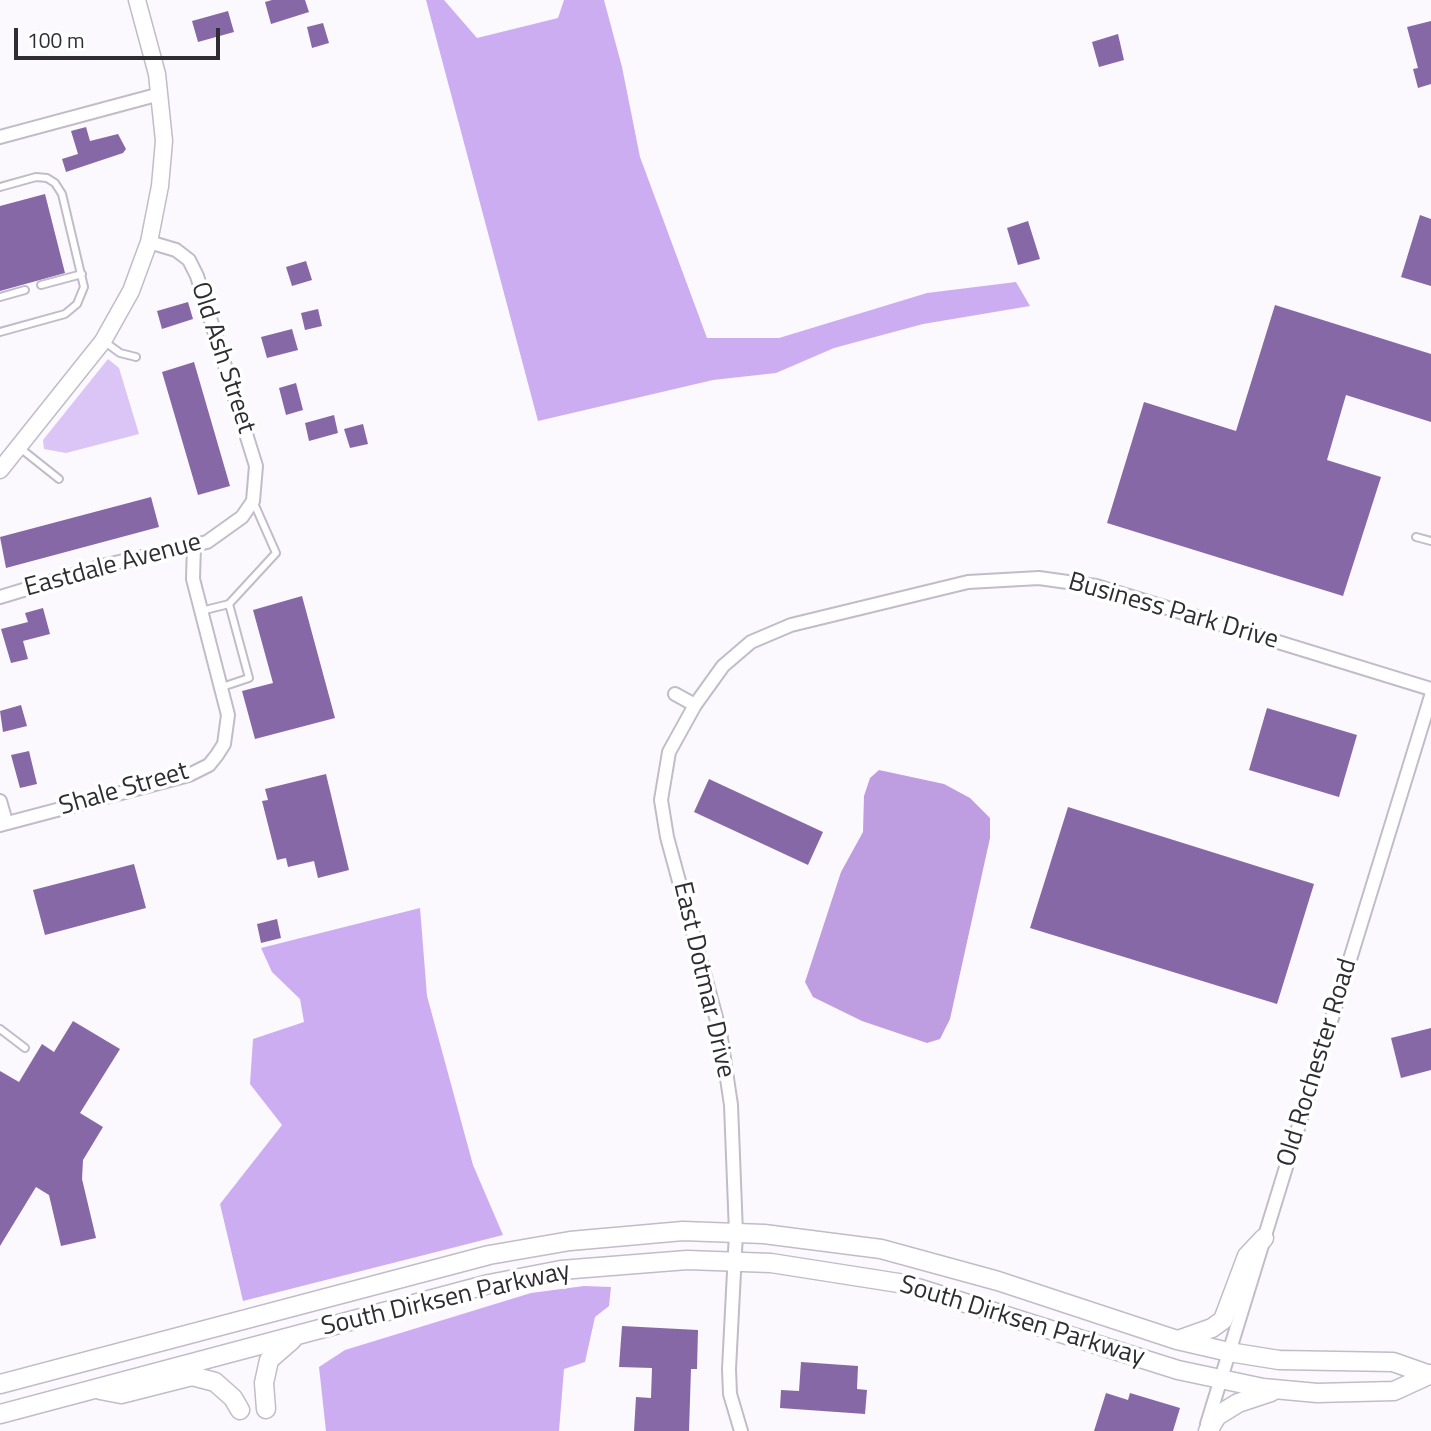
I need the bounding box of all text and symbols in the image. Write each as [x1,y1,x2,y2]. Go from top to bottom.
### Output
scale bar [18,14,224,58]
text: 100 m [27,24,84,56]
street label: Old Ash Street [183,279,261,437]
street label: Eastdale Avenue [21,527,205,605]
street label: Business Park Drive [1064,567,1282,657]
street label: Shale Street [56,757,192,823]
street label: East Dotmar Drive [665,879,741,1081]
street label: Old Rochester Road [1272,955,1364,1171]
street label: South Dirksen Parkway [319,1256,573,1344]
street label: South Dirksen Parkway [896,1270,1148,1374]

